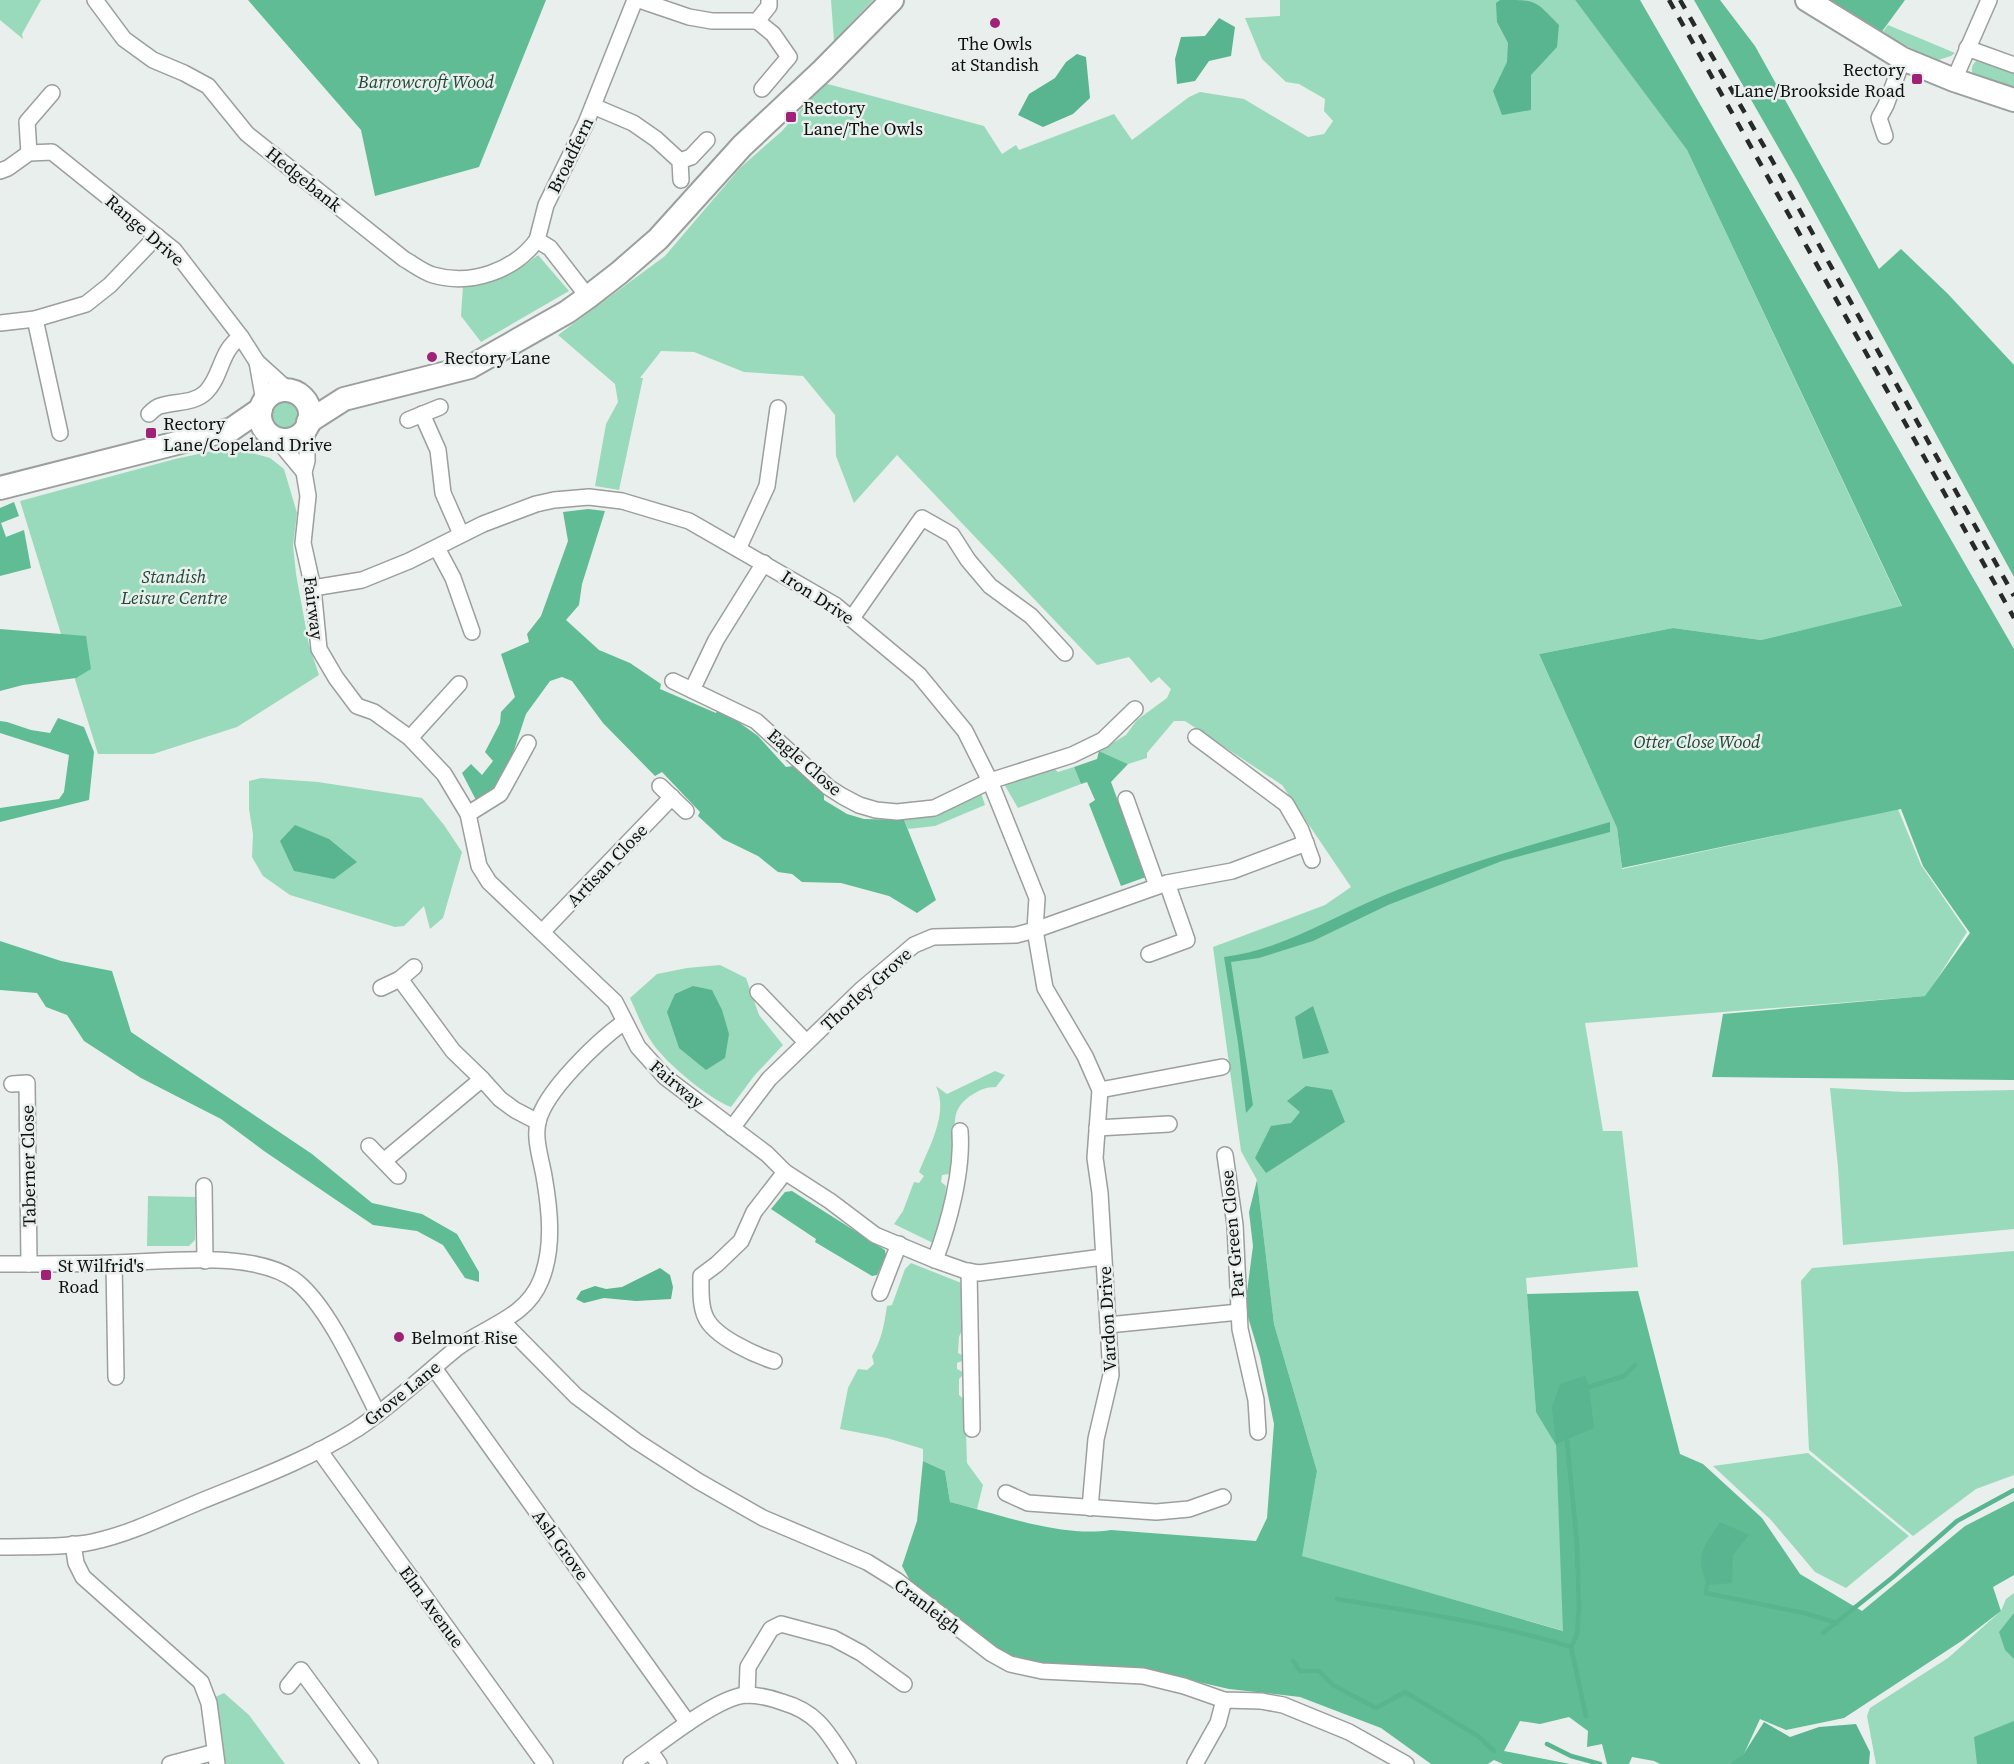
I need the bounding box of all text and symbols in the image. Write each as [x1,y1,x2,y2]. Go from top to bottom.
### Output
marker: The Owls at Standish [988,16,1002,30]
place label: The Owls at Standish [951,31,1039,77]
place label: Rectory Lane/Brookside Road [1734,57,1906,103]
park label: Barrowcroft Wood [357,69,495,94]
marker: Rectory Lane/Brookside Road [1910,72,1924,86]
place label: Rectory Lane/The Owls [803,95,923,141]
marker: Rectory Lane/The Owls [784,110,798,124]
street label: Broadfern [541,113,599,197]
street label: Hedgebank [261,141,347,218]
street label: Range Drive [100,189,190,271]
place label: Rectory Lane [444,345,550,370]
marker: Rectory Lane [425,350,439,364]
place label: Rectory Lane/Copeland Drive [163,411,332,457]
marker: Rectory Lane/Copeland Drive [144,426,158,440]
park label: Standish Leisure Centre [120,564,228,610]
street label: Iron Drive [777,564,859,630]
street label: Fairway [298,575,330,642]
street label: Eagle Close [762,723,848,801]
park label: Otter Close Wood [1633,729,1761,754]
street label: Artisan Close [561,818,653,912]
street label: Thorley Grove [815,941,917,1037]
street label: Fairway [645,1054,710,1115]
street label: Taberner Close [14,1105,42,1227]
street label: Par Green Close [1214,1169,1250,1299]
place label: St Wilfrid's Road [58,1253,144,1299]
street label: Vardon Drive [1092,1266,1122,1372]
marker: St Wilfrid's Road [39,1268,53,1282]
place label: Belmont Rise [411,1325,518,1350]
marker: Belmont Rise [392,1330,406,1344]
street label: Grove Lane [359,1354,445,1432]
street label: Ash Grove [527,1504,595,1586]
street label: Elm Avenue [394,1561,470,1653]
street label: Cranleigh [889,1572,967,1640]

